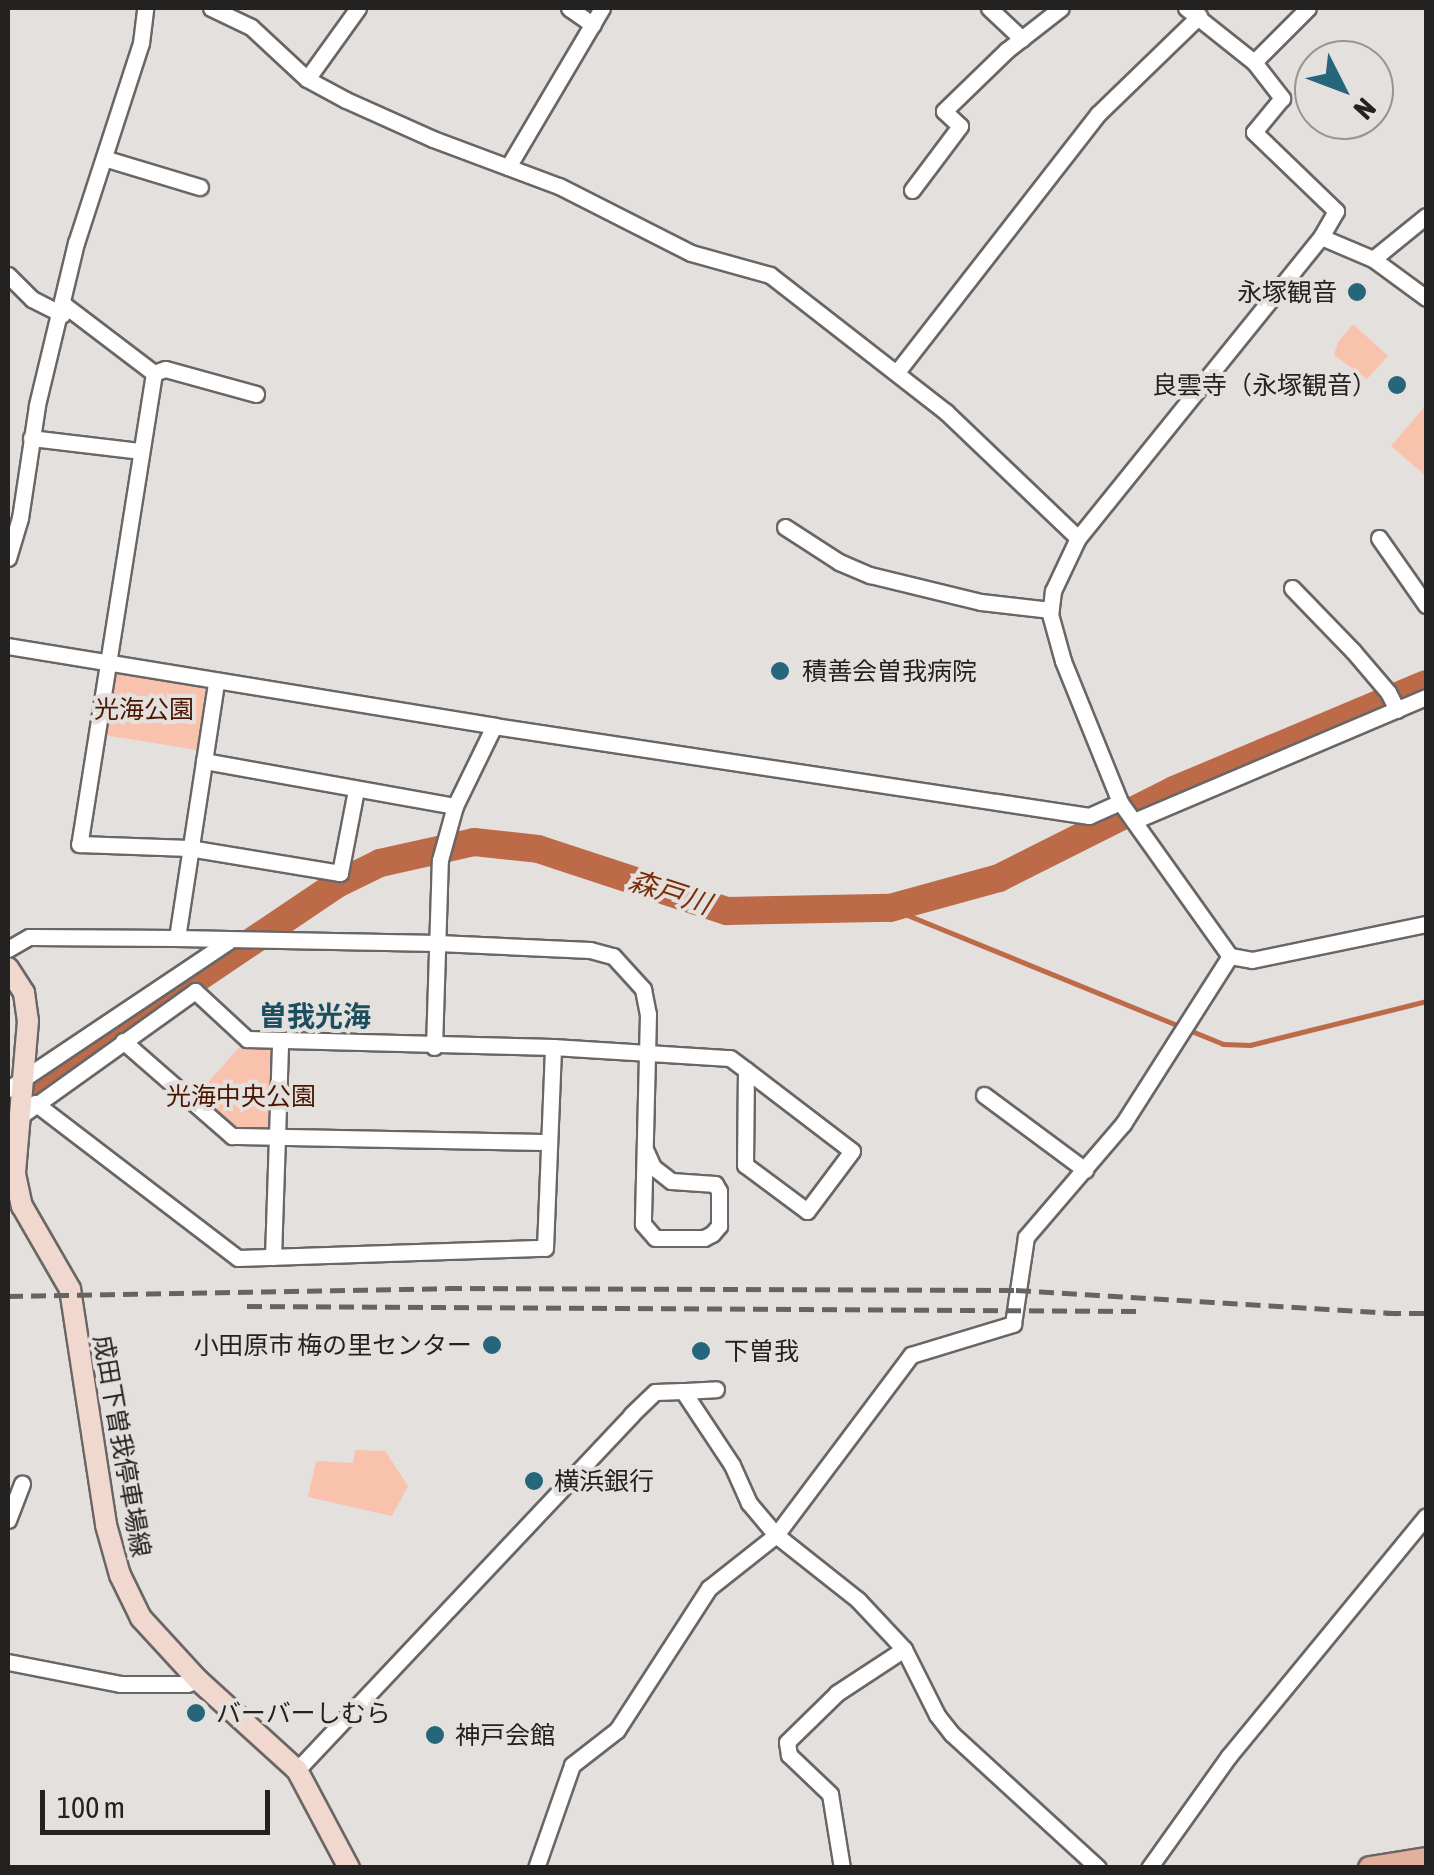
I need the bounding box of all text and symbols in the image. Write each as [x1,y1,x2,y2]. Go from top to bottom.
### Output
north arrow [1294,40,1394,140]
text: N [1347,92,1382,126]
place label: 永塚観音 [1237,277,1337,307]
marker: 永塚観音 [1346,281,1368,303]
place label: 良雲寺（永塚観音） [1152,370,1377,400]
marker: 良雲寺（永塚観音） [1386,374,1408,396]
place label: 積善会曽我病院 [802,656,977,686]
marker: 積善会曽我病院 [767,658,793,684]
park label: 光海公園 [94,694,194,724]
water label: 森戸川 [625,863,715,921]
district label: 曽我光海 [259,999,371,1033]
park label: 光海中央公園 [166,1081,316,1111]
place label: 小田原市 梅の里センター [194,1330,472,1360]
street label: 成田下曽我停車場線 [88,1333,156,1559]
marker: 小田原市 梅の里センター [481,1334,503,1356]
place label: 下曽我 [724,1336,799,1366]
marker: 下曽我 [688,1338,714,1364]
place label: 横浜銀行 [554,1466,654,1496]
marker: 横浜銀行 [523,1470,545,1492]
place label: バーバーしむら [216,1698,391,1728]
marker: バーバーしむら [185,1702,207,1724]
place label: 神戸会館 [455,1720,555,1750]
marker: 神戸会館 [424,1724,446,1746]
scale bar [45,1770,275,1832]
text: 100 m [57,1790,125,1824]

